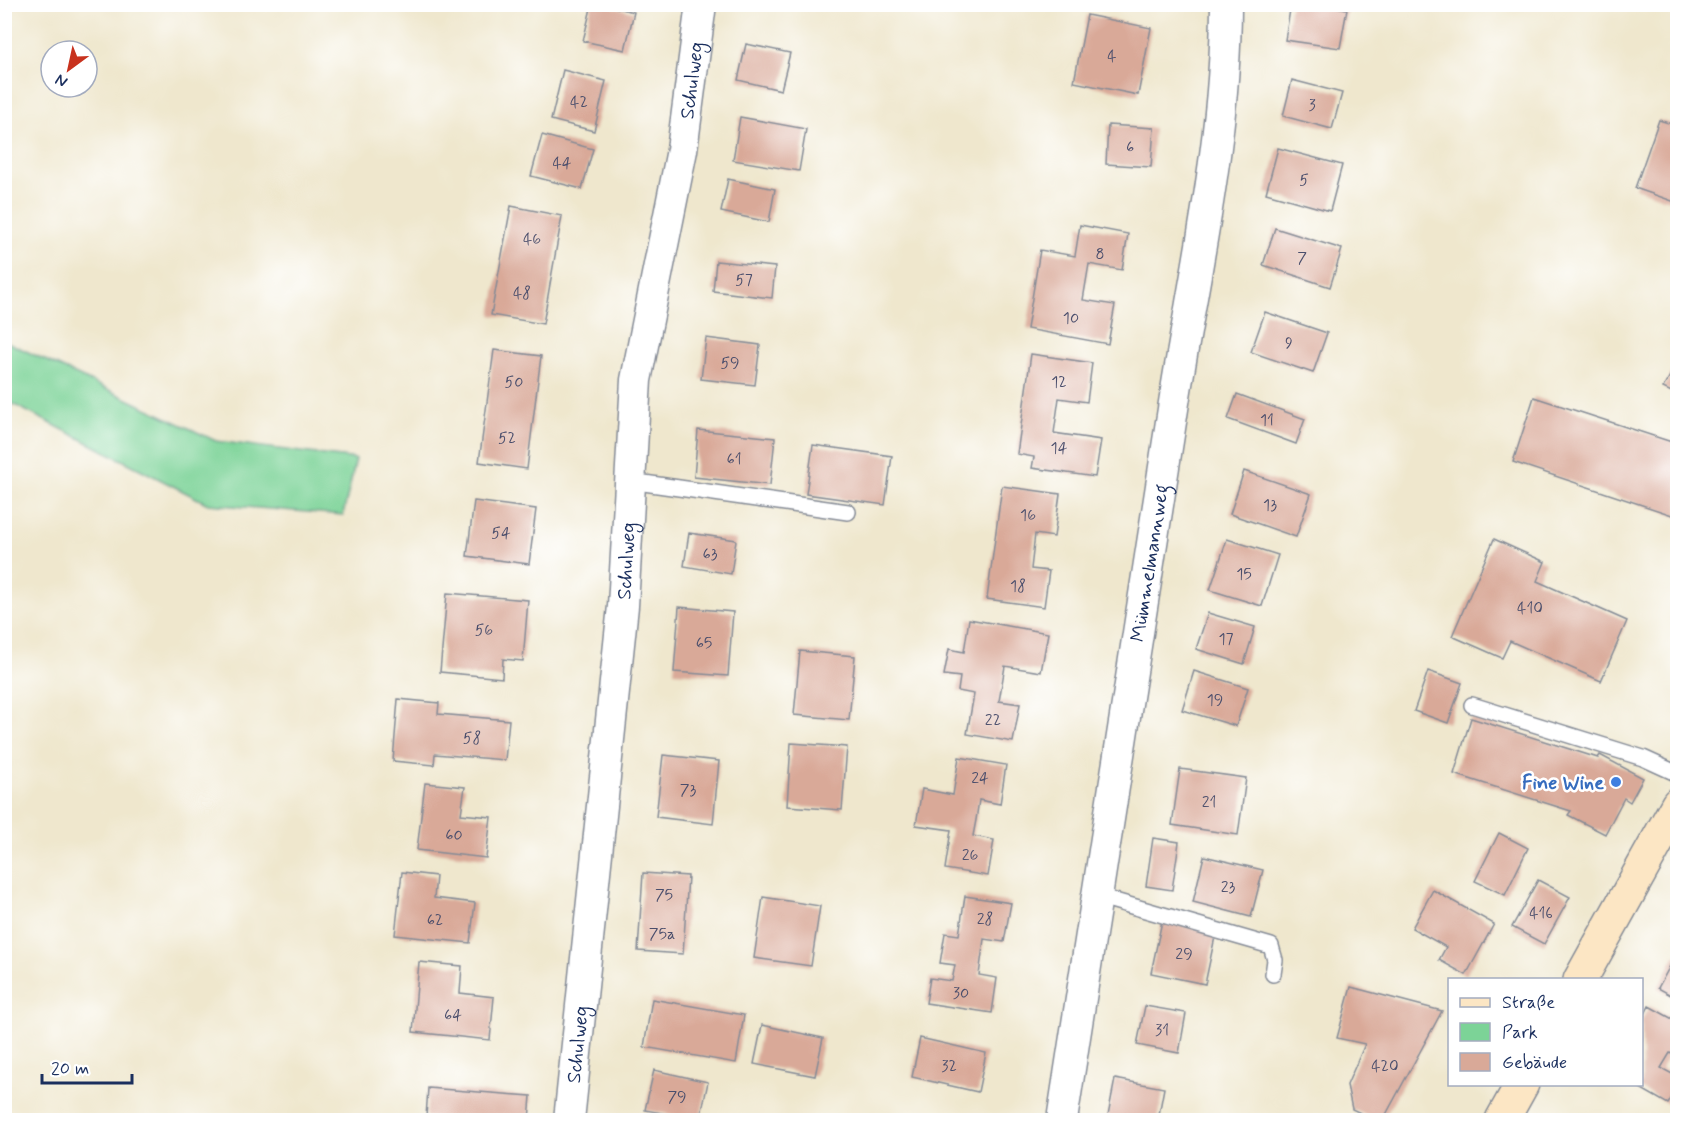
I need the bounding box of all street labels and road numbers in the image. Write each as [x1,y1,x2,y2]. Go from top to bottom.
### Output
street label: Schulweg [674,40,712,121]
street label: Mümmelmannweg [1125,482,1178,644]
street label: Schulweg [611,521,644,600]
street label: Schulweg [561,1005,597,1085]

